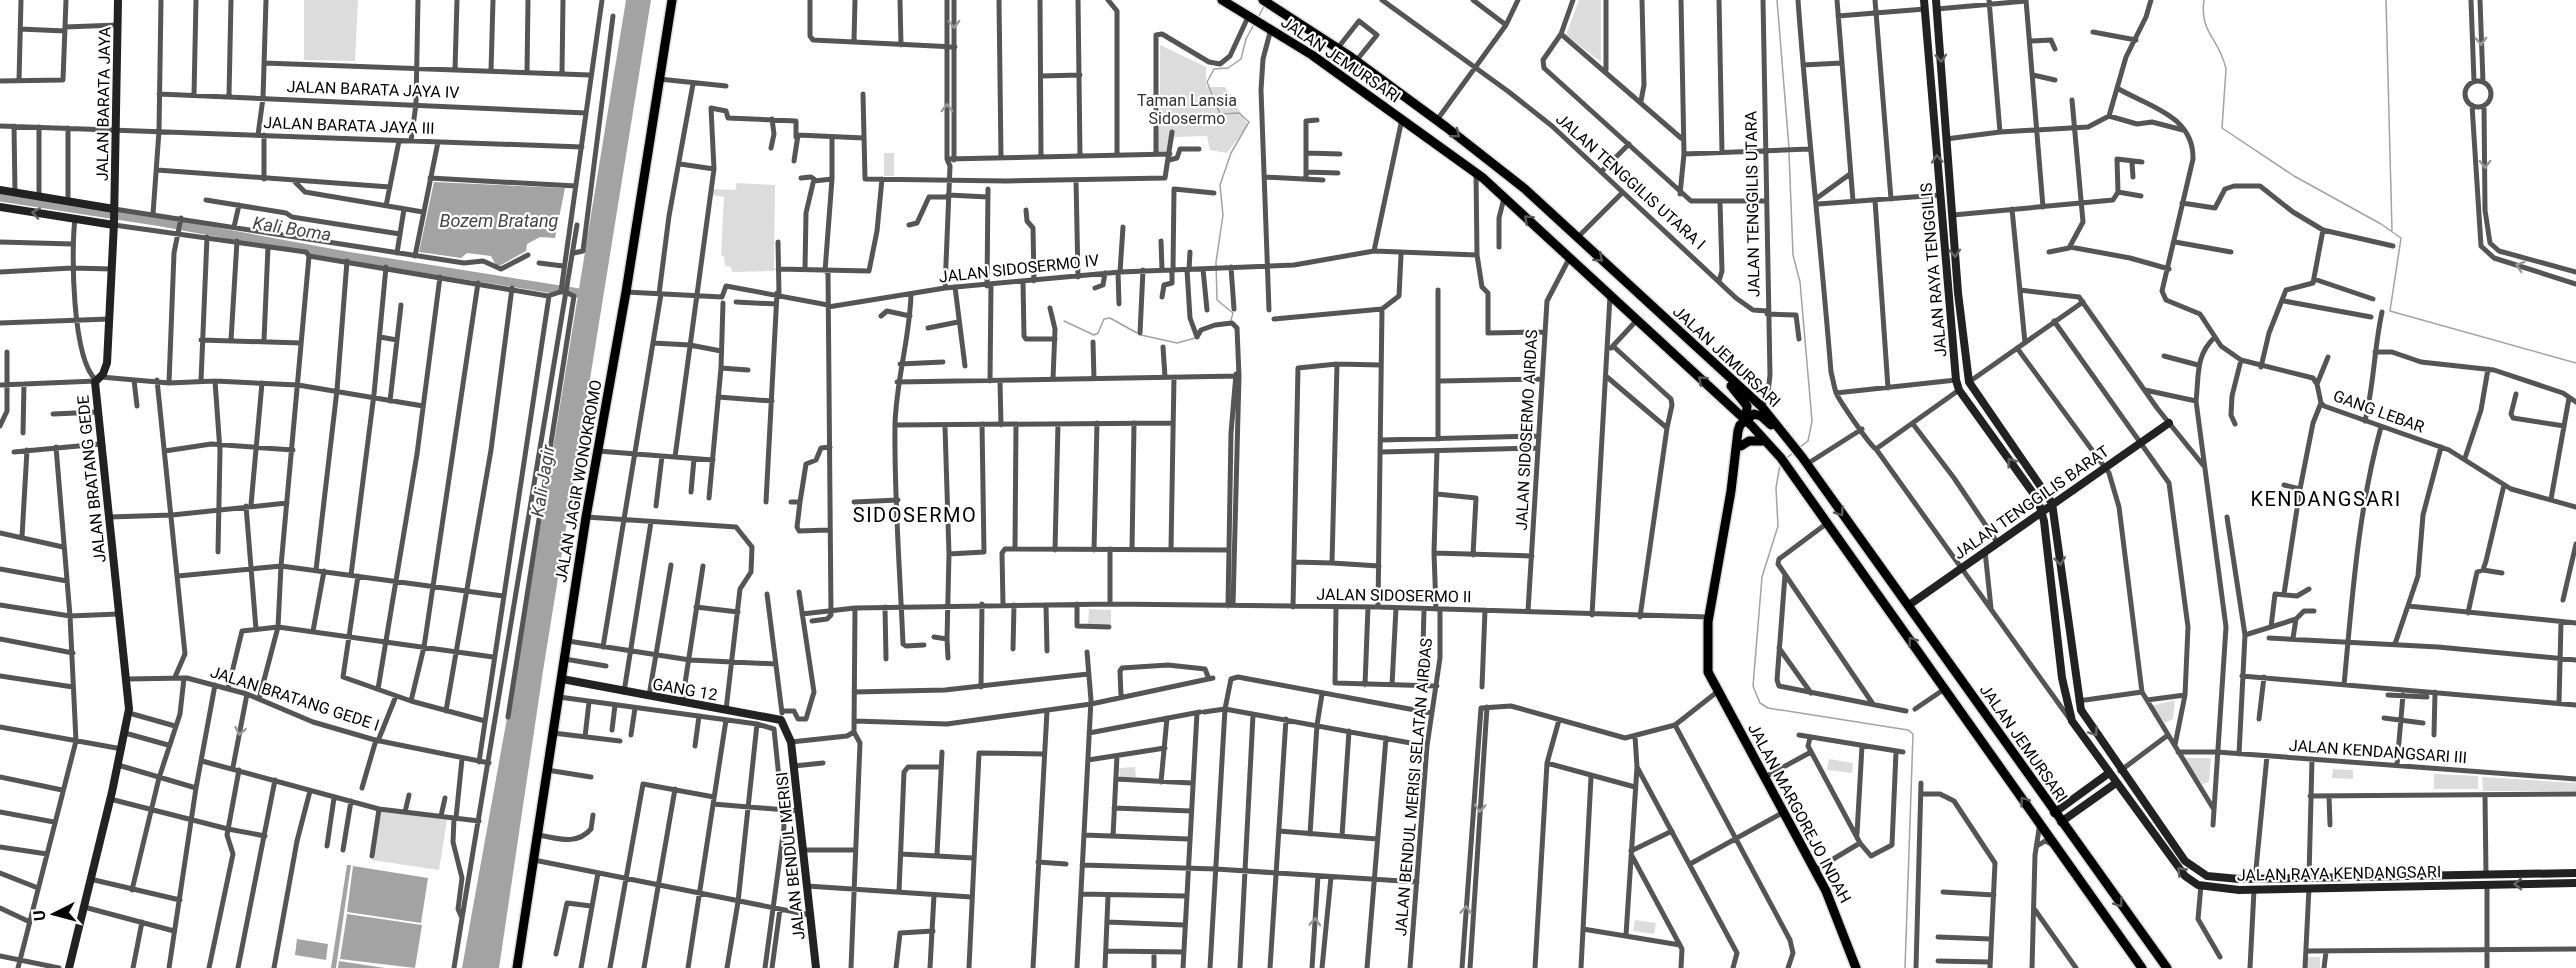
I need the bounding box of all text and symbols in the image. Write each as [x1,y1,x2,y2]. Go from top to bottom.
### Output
street label: JALAN JEMURSARI [1277,12,1404,106]
one-way arrow [948,19,961,28]
street label: JALAN BARATA JAYA [93,26,114,181]
one-way arrow [2475,36,2487,45]
one-way arrow [1934,54,1947,63]
street label: JALAN BARATA JAYA IV [286,77,460,102]
park label: Taman Lansia Sidosermo [1137,91,1237,128]
one-way arrow [941,104,953,113]
street label: JALAN TENGGILIS UTARA I [1552,109,1709,253]
street label: JALAN TENGGILIS UTARA [1741,110,1764,297]
street label: JALAN BARATA JAYA III [263,113,435,138]
one-way arrow [1449,127,1460,138]
one-way arrow [1931,155,1944,164]
one-way arrow [2478,160,2491,169]
street label: JALAN RAYA TENGGILIS [1916,182,1951,358]
one-way arrow [31,207,41,219]
water label: Bozem Bratang [440,210,559,231]
water label: Kali Boma [251,212,333,245]
one-way arrow [1524,216,1535,227]
one-way arrow [1949,248,1962,257]
street label: JALAN SIDOSERMO IV [938,251,1100,286]
one-way arrow [1592,251,1603,262]
one-way arrow [2515,261,2526,274]
street label: JALAN JEMURSARI [1669,302,1784,411]
street label: JALAN SIDOSERMO AIRDAS [1512,329,1541,531]
one-way arrow [1699,376,1709,387]
street label: JALAN JAGIR WONOKROMO [551,378,606,584]
street label: GANG LEBAR [2331,386,2427,437]
street label: JALAN BRATANG GEDE [73,394,110,564]
street label: JALAN TENGGILIS BARAT [1950,441,2113,563]
water label: Kali Jagir [526,442,559,518]
one-way arrow [2007,458,2018,469]
district label: KENDANGSARI [2250,487,2402,511]
district label: SIDOSERMO [853,503,977,527]
one-way arrow [1833,505,1844,516]
one-way arrow [2053,557,2065,566]
street label: JALAN SIDOSERMO II [1316,585,1472,606]
street label: JALAN BENDUL MERISI SELATAN AIRDAS [1391,637,1436,937]
one-way arrow [1908,637,1919,648]
street label: JALAN BRATANG GEDE I [208,662,382,735]
street label: GANG 12 [651,674,719,705]
street label: JALAN JEMURSARI [1976,681,2072,806]
street label: JALAN MARGOREJO INDAH [1744,720,1855,906]
one-way arrow [234,726,247,736]
one-way arrow [2087,726,2099,736]
street label: JALAN KENDANGSARI III [2288,736,2468,767]
street label: JALAN BENDUL MERISI [772,771,809,941]
one-way arrow [2020,796,2031,807]
one-way arrow [1474,803,1487,812]
street label: JALAN RAYA KENDANGSARI [2237,862,2441,885]
one-way arrow [2177,867,2188,877]
one-way arrow [2513,878,2522,890]
north arrow [24,884,84,944]
one-way arrow [2112,896,2123,907]
one-way arrow [1459,905,1472,914]
text: U [30,909,50,922]
one-way arrow [1309,917,1322,926]

